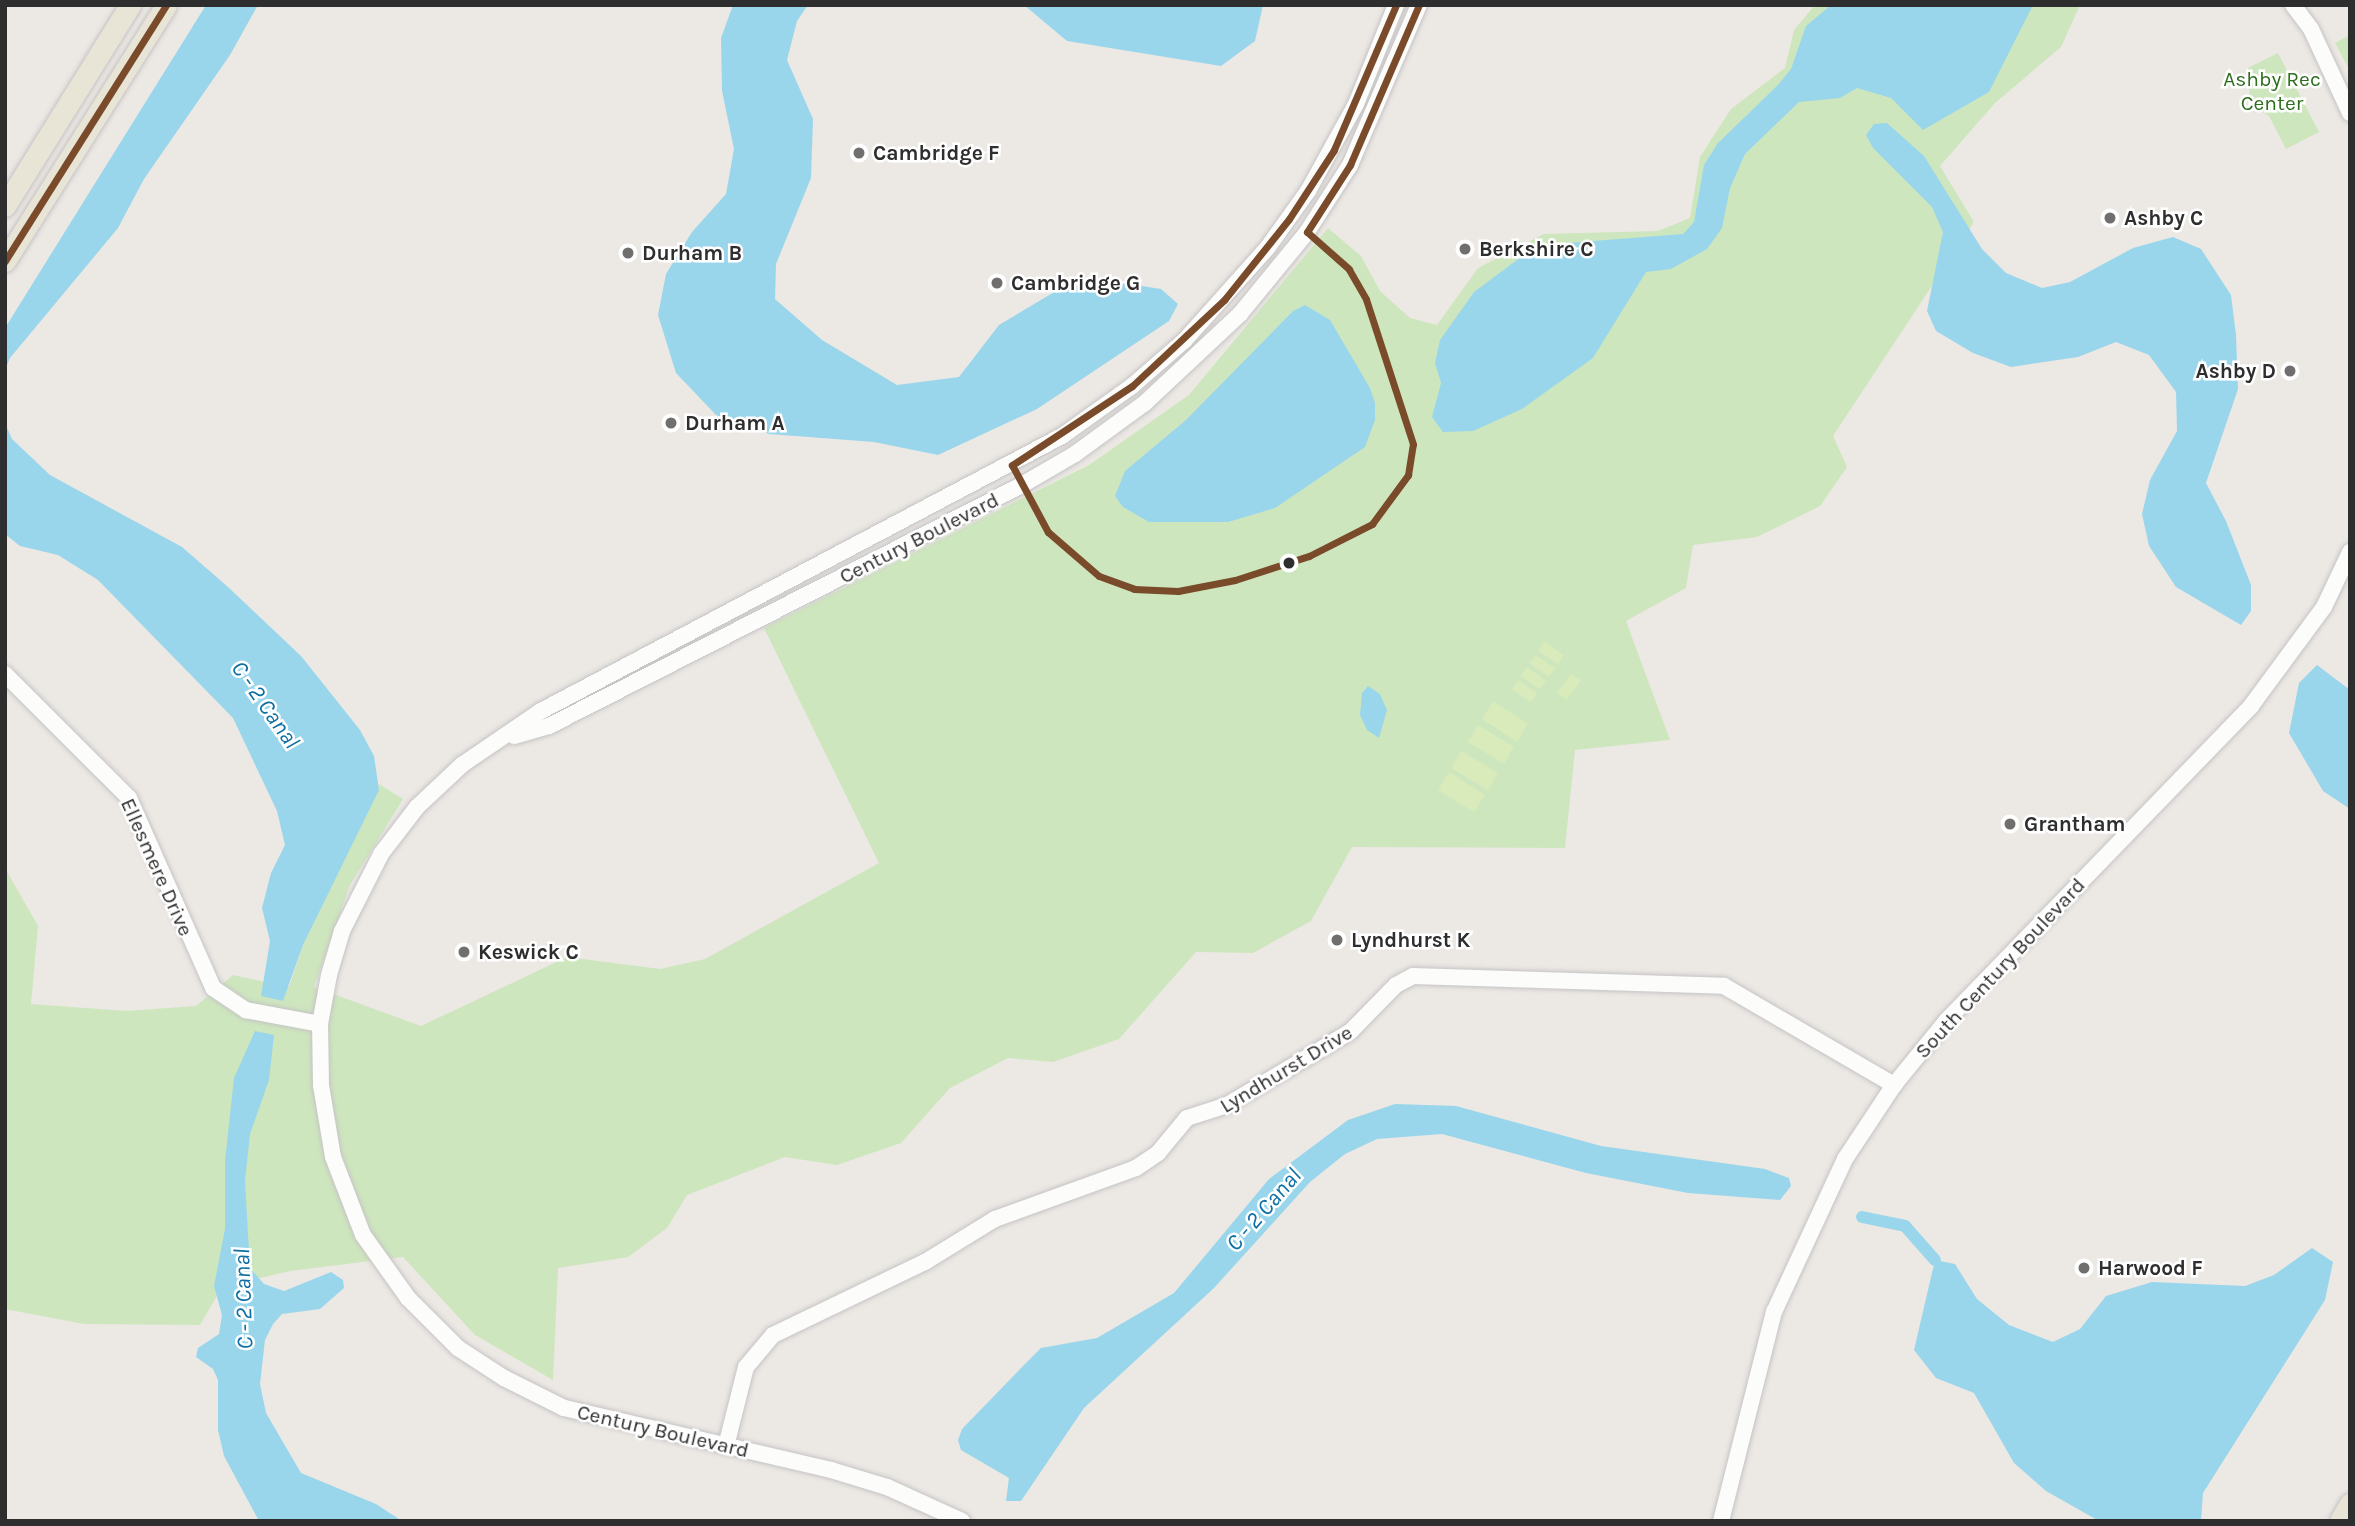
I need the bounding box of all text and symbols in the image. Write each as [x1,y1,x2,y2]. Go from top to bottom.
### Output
park label: Ashby Rec Center [2223,66,2321,116]
place label: Cambridge F [873,140,1000,166]
marker: Cambridge F [851,145,867,161]
place label: Ashby C [2124,205,2203,231]
marker: Ashby C [2102,210,2118,226]
place label: Berkshire C [1479,236,1593,262]
place label: Durham B [642,240,742,266]
marker: Berkshire C [1457,241,1473,257]
marker: Durham B [620,245,636,261]
place label: Cambridge G [1011,270,1140,296]
marker: Cambridge G [989,275,1005,291]
place label: Ashby D [2196,358,2276,384]
marker: Ashby D [2282,363,2298,379]
place label: Durham A [685,410,785,436]
marker: Durham A [663,415,679,431]
street label: Century Boulevard [835,487,1003,589]
unlabelled marker [1282,556,1296,570]
water label: C - 2 Canal [225,656,305,754]
street label: Ellesmere Drive [115,794,199,940]
place label: Grantham [2024,811,2125,837]
marker: Grantham [2002,816,2018,832]
street label: South Century Boulevard [1910,872,2090,1064]
place label: Lyndhurst K [1351,927,1470,953]
marker: Lyndhurst K [1329,932,1345,948]
place label: Keswick C [478,939,579,965]
marker: Keswick C [456,944,472,960]
street label: Lyndhurst Drive [1215,1020,1357,1118]
water label: C - 2 Canal [1221,1163,1307,1257]
water label: C - 2 Canal [228,1248,260,1350]
place label: Harwood F [2098,1255,2203,1281]
marker: Harwood F [2076,1260,2092,1276]
street label: Century Boulevard [575,1399,751,1463]

